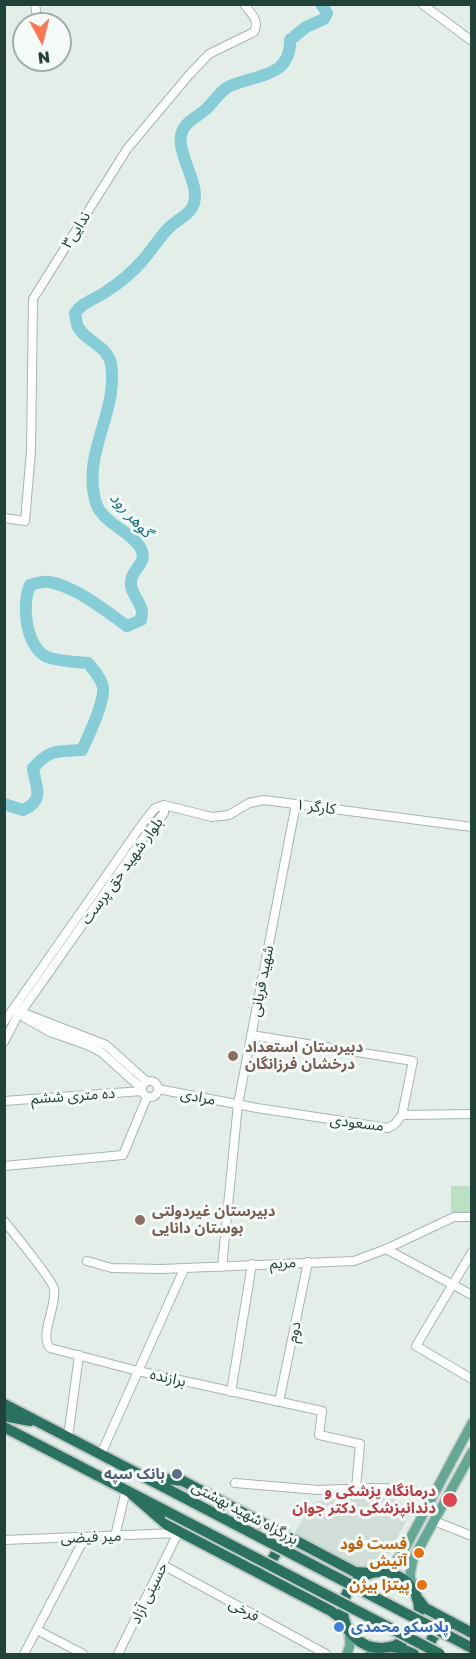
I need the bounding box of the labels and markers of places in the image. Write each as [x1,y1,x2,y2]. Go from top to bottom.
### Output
place label: دبیرستان استعداد درخشان فرزانگان [245,1038,363,1073]
marker: دبیرستان استعداد درخشان فرزانگان [226,1049,240,1063]
place label: دبیرستان غیردولتی بوستان دانایی [152,1202,276,1237]
marker: دبیرستان غیردولتی بوستان دانایی [133,1213,147,1227]
place label: بانک سپه [104,1465,165,1483]
marker: بانک سپه [170,1467,184,1481]
place label: درمانگاه پزشکی و دندانپزشکی دکتر جوان [292,1482,436,1517]
marker: درمانگاه پزشکی و دندانپزشکی دکتر جوان [441,1491,459,1509]
place label: فست فود آتیش [340,1535,407,1570]
marker: فست فود آتیش [412,1546,426,1560]
place label: پیتزا بیژن [349,1576,410,1594]
marker: پیتزا بیژن [415,1578,429,1592]
place label: پلاسکو محمدی [351,1618,449,1636]
marker: پلاسکو محمدی [332,1620,346,1634]

